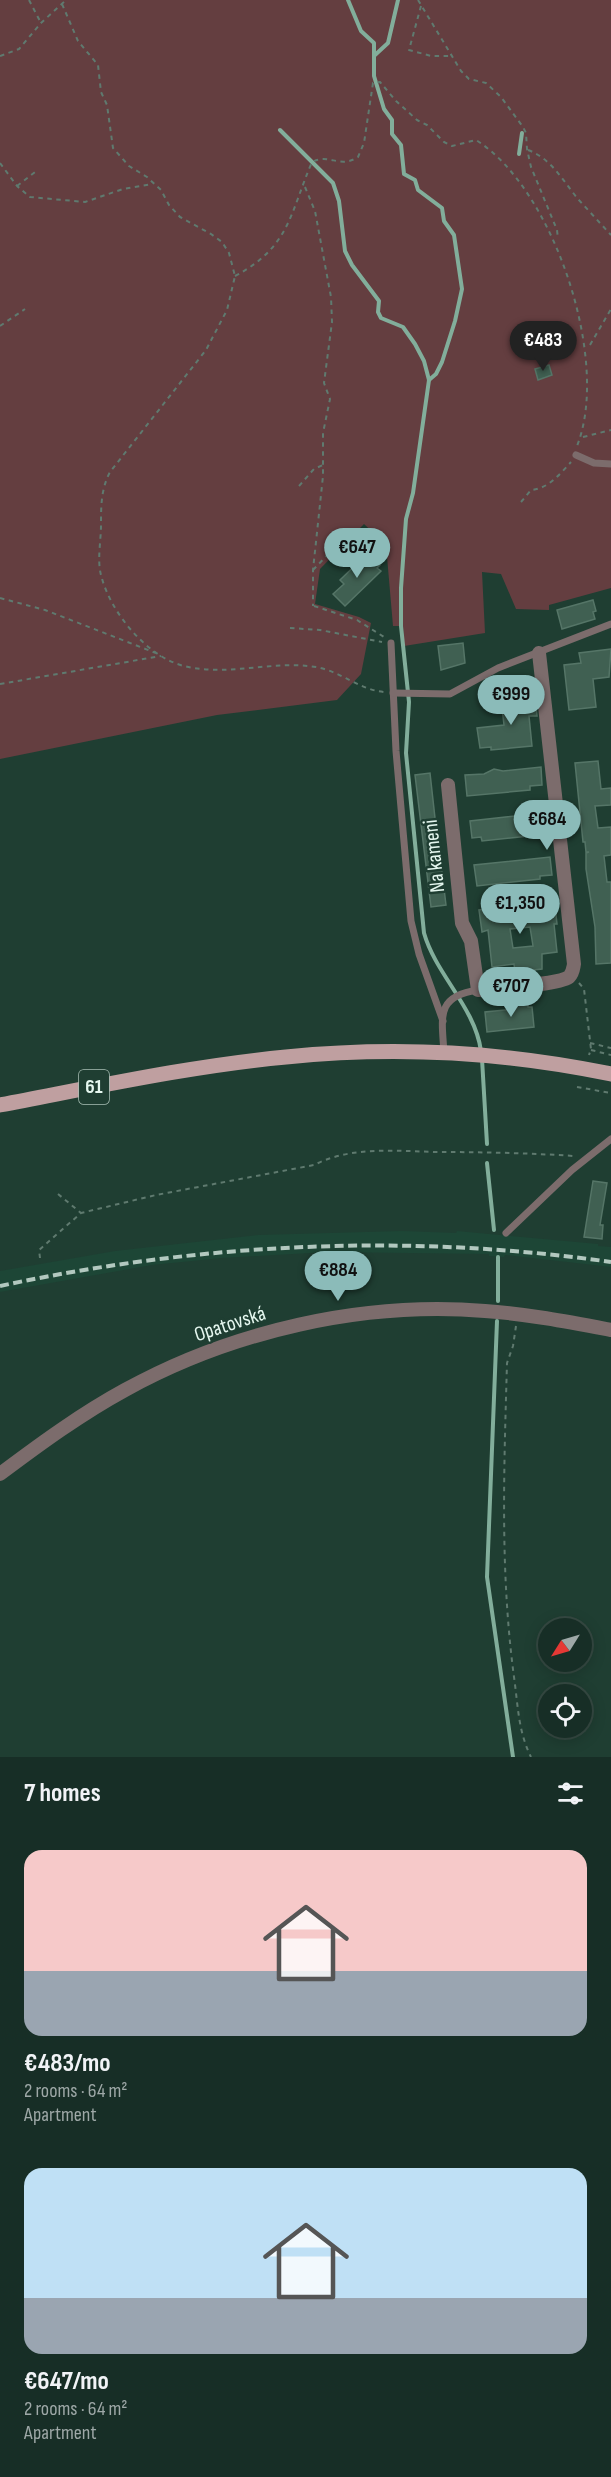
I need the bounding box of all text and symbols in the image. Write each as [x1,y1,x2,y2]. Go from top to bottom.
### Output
pin: €483 [507,321,579,372]
text: €483 [524,328,562,352]
pin: €647 [321,528,393,579]
text: €647 [338,535,376,559]
pin: €999 [475,675,547,726]
text: €999 [492,682,530,706]
pin: €684 [511,800,583,851]
text: €684 [528,807,566,831]
street label: Na kameni [418,818,450,894]
pin: €1,350 [471,884,569,935]
text: €1,350 [495,891,545,915]
pin: €707 [475,967,547,1018]
text: €707 [492,974,530,998]
road number: 61 [79,1070,109,1104]
pin: €884 [302,1251,374,1302]
text: €884 [319,1258,357,1282]
street label: Opatovská [191,1301,269,1347]
north arrow [538,1618,592,1672]
map controls [538,1618,592,1738]
button: locate [538,1684,592,1738]
icon: filters [554,1777,587,1810]
text: 7 homes [24,1778,101,1809]
icon: home [252,1889,360,1997]
text: €483/mo [24,2048,111,2079]
text: 2 rooms · 64 m² [24,2079,128,2103]
text: Apartment [24,2103,97,2127]
icon: home [252,2207,360,2315]
text: €647/mo [24,2366,109,2397]
text: 2 rooms · 64 m² [24,2397,128,2421]
text: Apartment [24,2421,97,2445]

